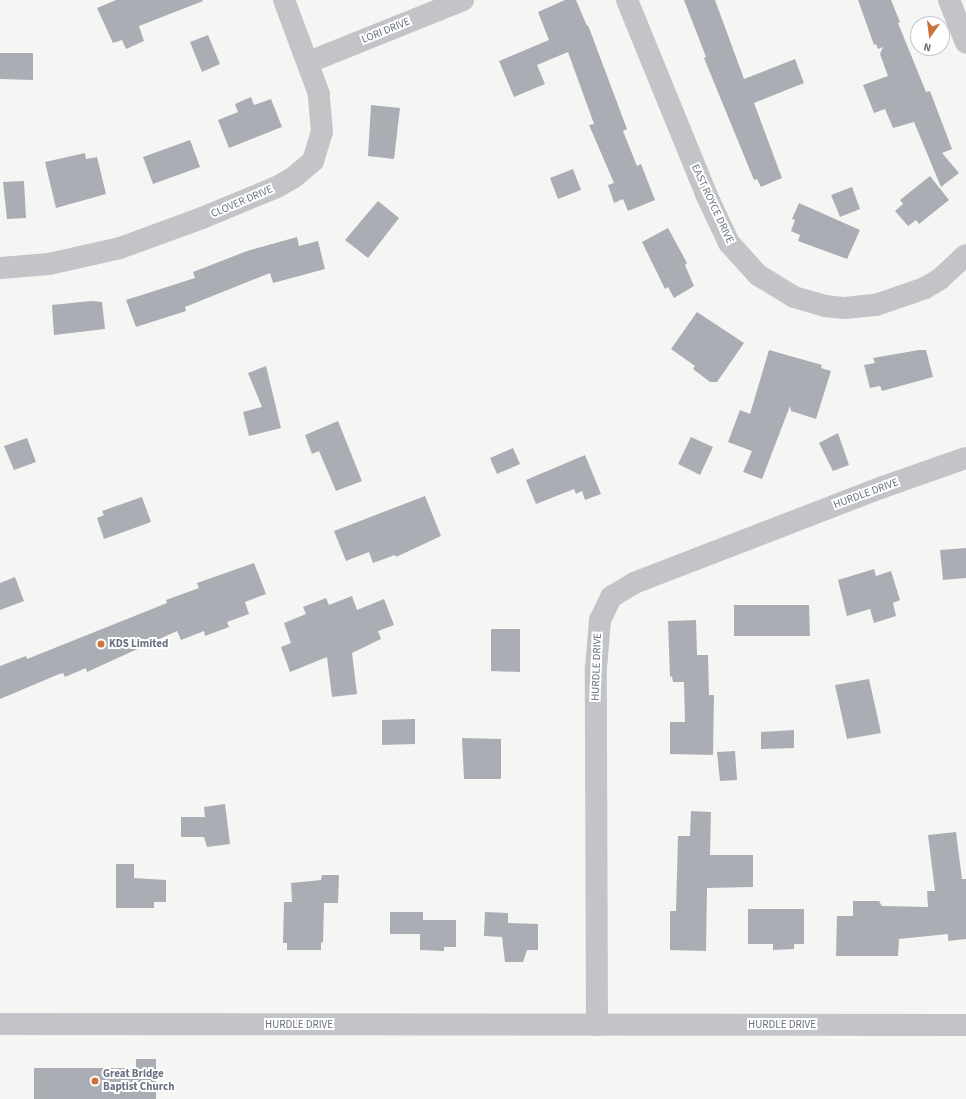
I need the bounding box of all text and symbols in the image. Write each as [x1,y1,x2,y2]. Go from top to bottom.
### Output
street label: LORI DRIVE [360,15,412,47]
north arrow [910,16,950,56]
text: N [922,39,933,55]
street label: EAST ROYCE DRIVE [688,162,736,246]
street label: CLOVER DRIVE [209,183,275,221]
street label: HURDLE DRIVE [832,476,900,512]
street label: HURDLE DRIVE [589,633,605,701]
place label: KDS Limited [109,637,168,651]
marker: KDS Limited [96,639,106,649]
street label: HURDLE DRIVE [265,1018,333,1032]
street label: HURDLE DRIVE [748,1018,816,1032]
place label: Great Bridge Baptist Church [103,1068,174,1094]
marker: Great Bridge Baptist Church [90,1076,100,1086]

